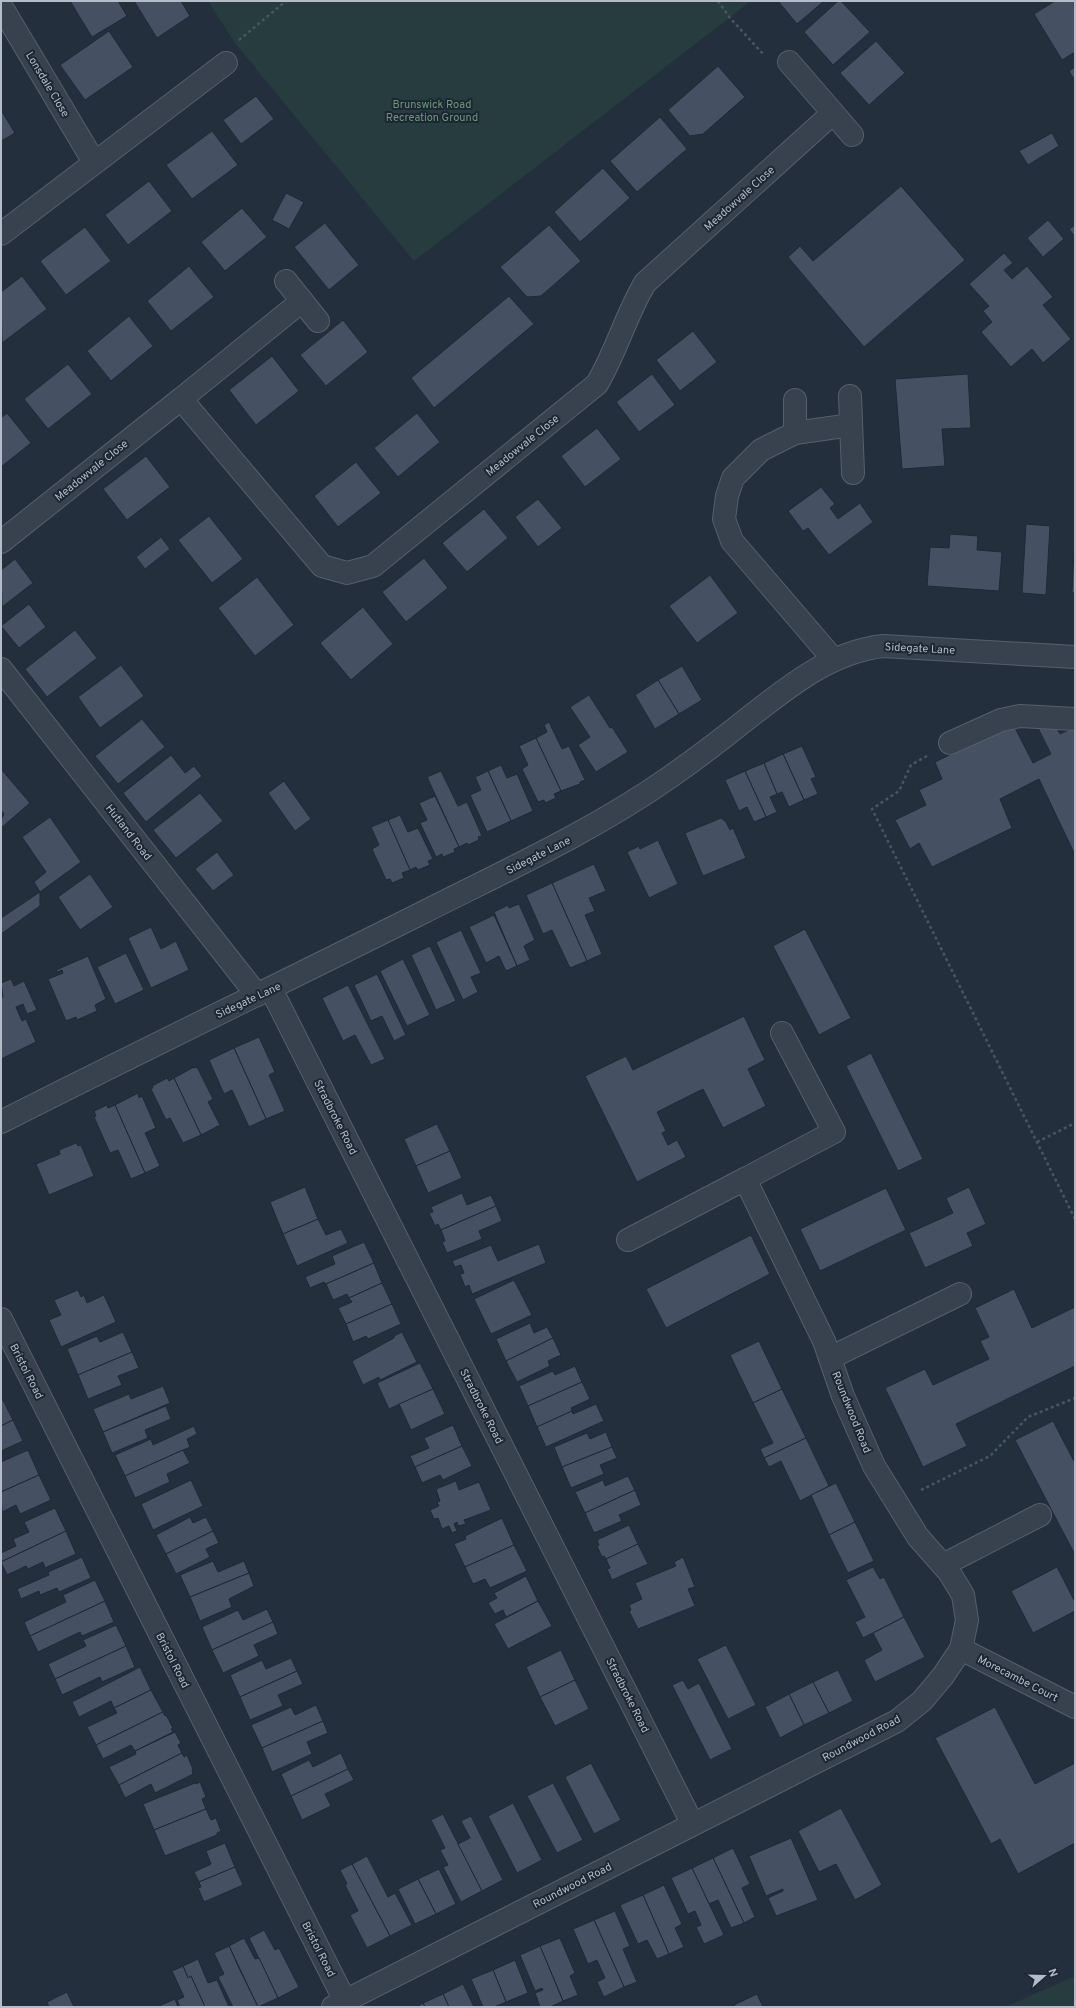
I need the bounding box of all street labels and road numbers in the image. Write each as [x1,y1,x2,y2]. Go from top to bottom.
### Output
street label: Lonsdale Close [22,49,72,120]
street label: Meadowvale Close [701,163,778,234]
street label: Meadowvale Close [483,412,562,480]
street label: Meadowvale Close [52,437,131,505]
street label: Sidegate Lane [884,640,956,658]
street label: Hutland Road [102,802,154,863]
street label: Sidegate Lane [504,834,573,878]
street label: Sidegate Lane [214,980,283,1022]
street label: Stradbroke Road [310,1078,360,1157]
street label: Bristol Road [6,1341,46,1402]
street label: Stradbroke Road [456,1367,506,1446]
street label: Roundwood Road [828,1370,874,1455]
street label: Bristol Road [152,1630,192,1691]
street label: Morecambe Court [975,1653,1060,1705]
street label: Stradbroke Road [602,1656,652,1735]
street label: Roundwood Road [820,1712,903,1765]
street label: Roundwood Road [531,1860,614,1912]
street label: Bristol Road [298,1919,338,1980]

